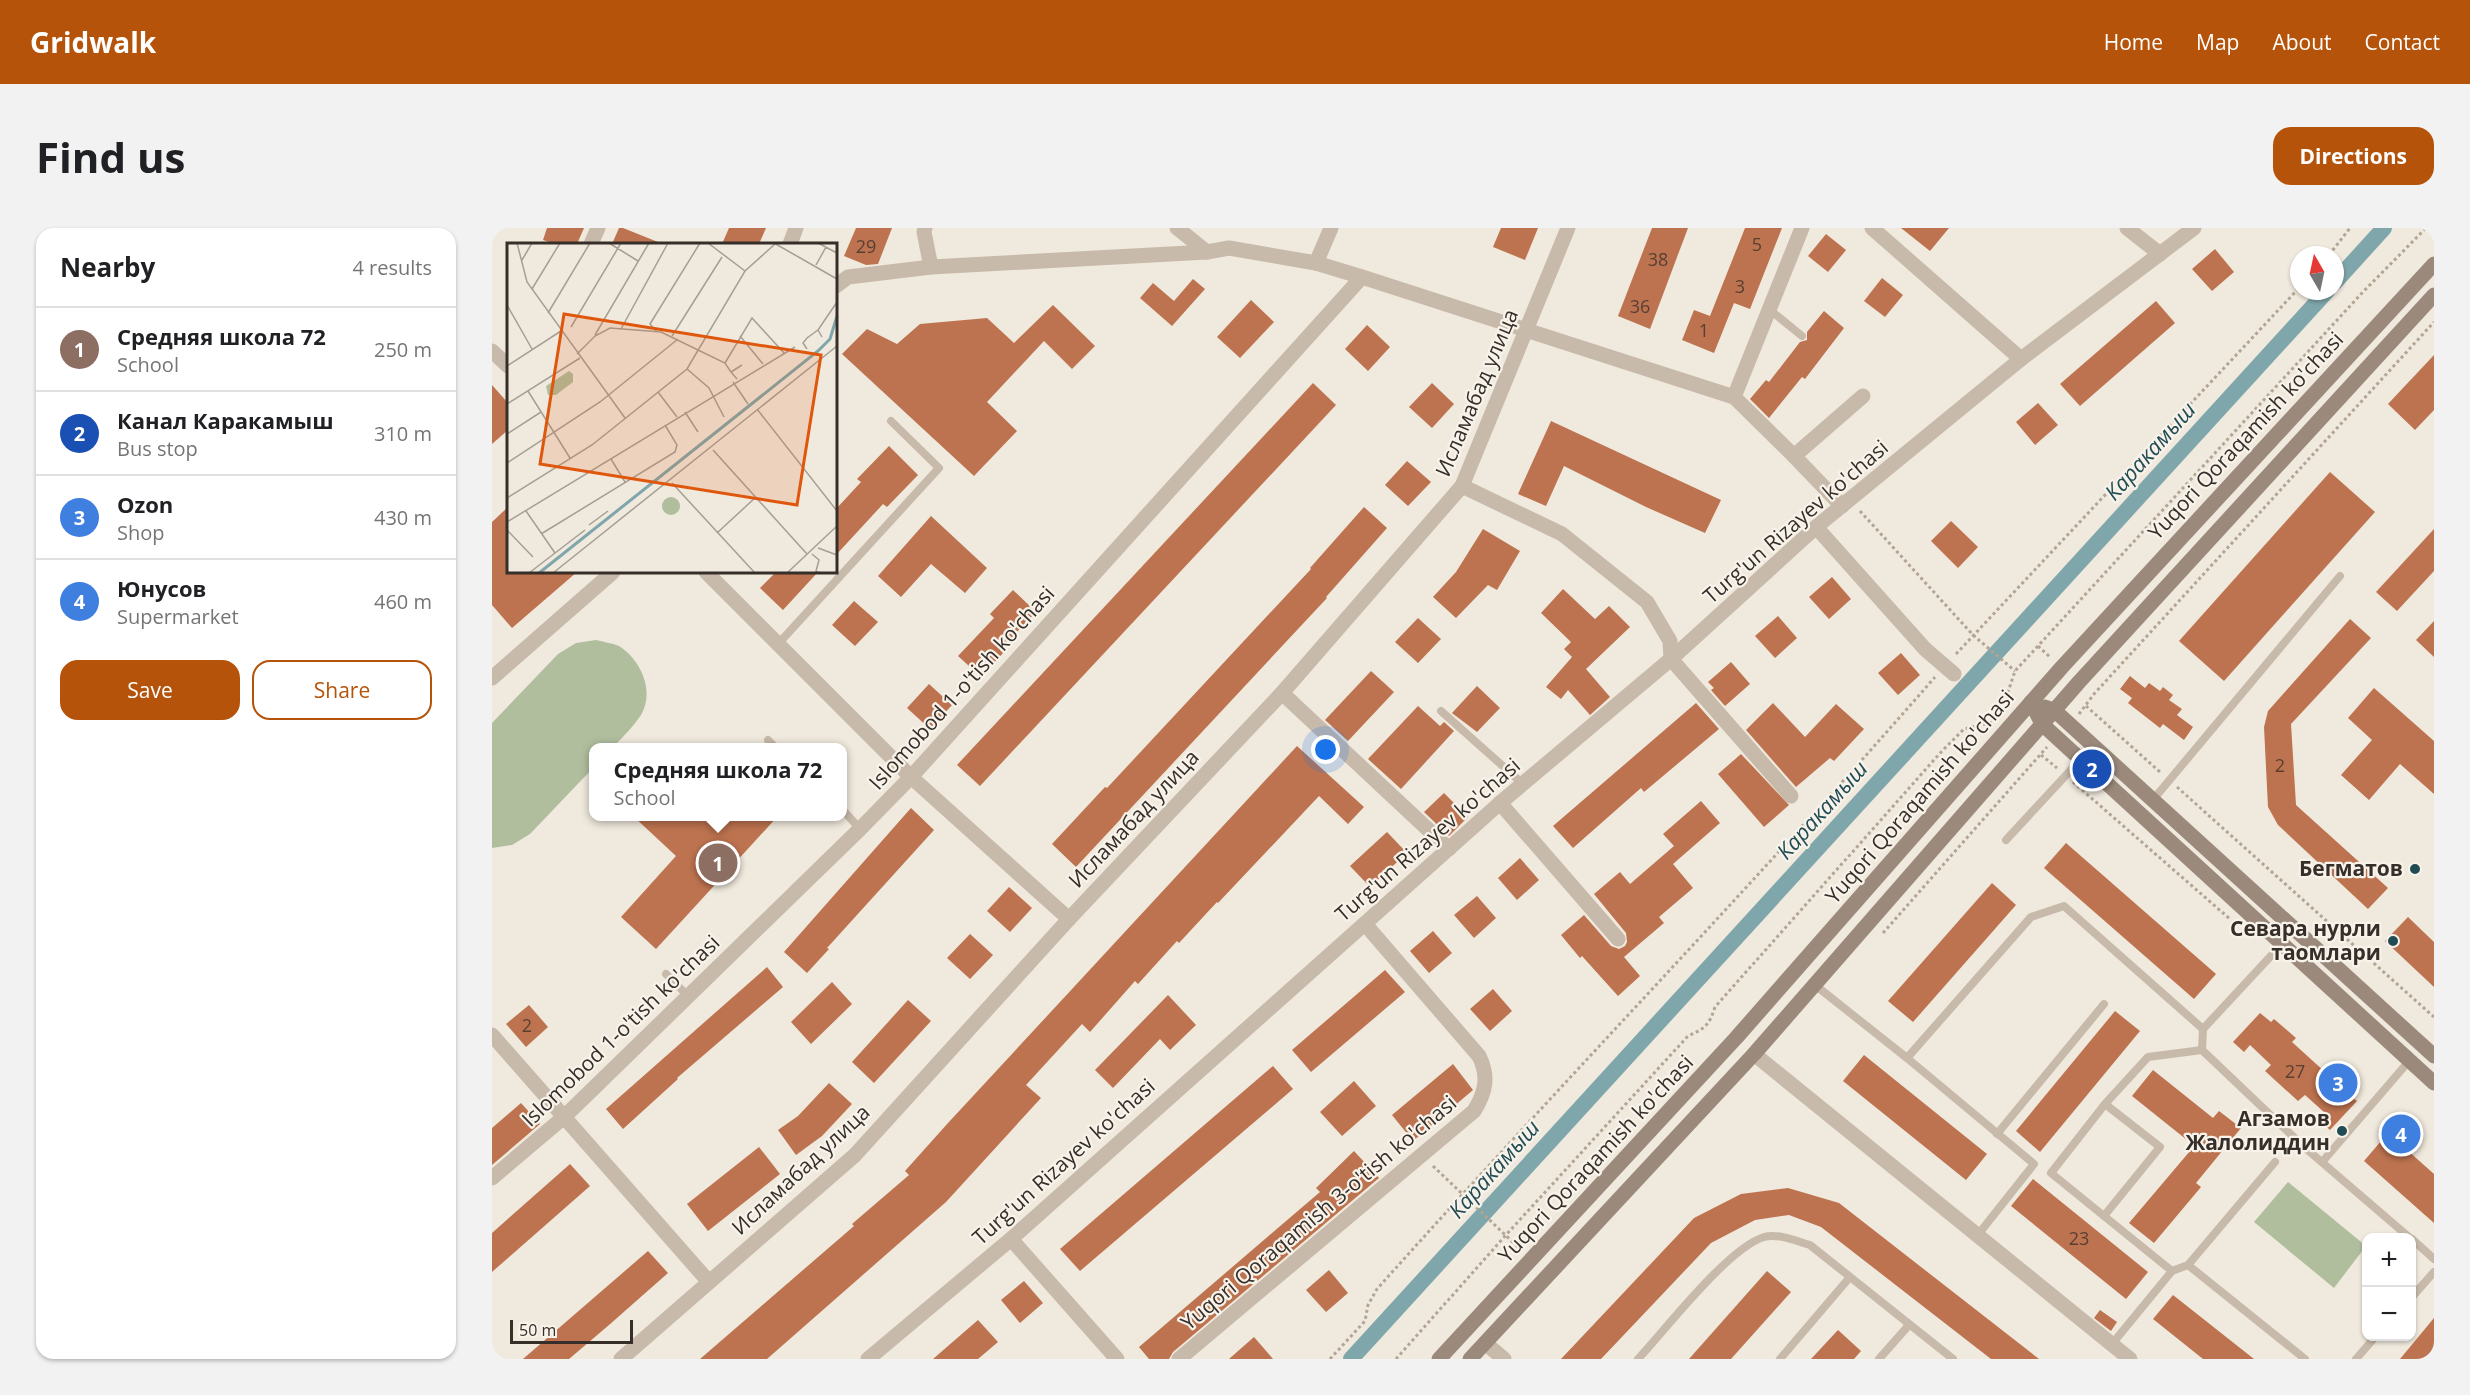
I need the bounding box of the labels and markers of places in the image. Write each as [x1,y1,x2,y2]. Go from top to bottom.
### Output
pin: 2 [2072,746,2112,792]
pin: 1 [698,840,738,886]
place label: Бегматов [2299,854,2403,882]
marker: Бегматов [2408,862,2422,876]
place label: Севара нурли таомлари [2230,914,2381,966]
marker: Севара нурли таомлари [2386,934,2400,948]
pin: 3 [2318,1060,2358,1106]
place label: Агзамов Жалолиддин [2185,1104,2330,1156]
pin: 4 [2382,1112,2420,1156]
marker: Агзамов Жалолиддин [2335,1124,2349,1138]

